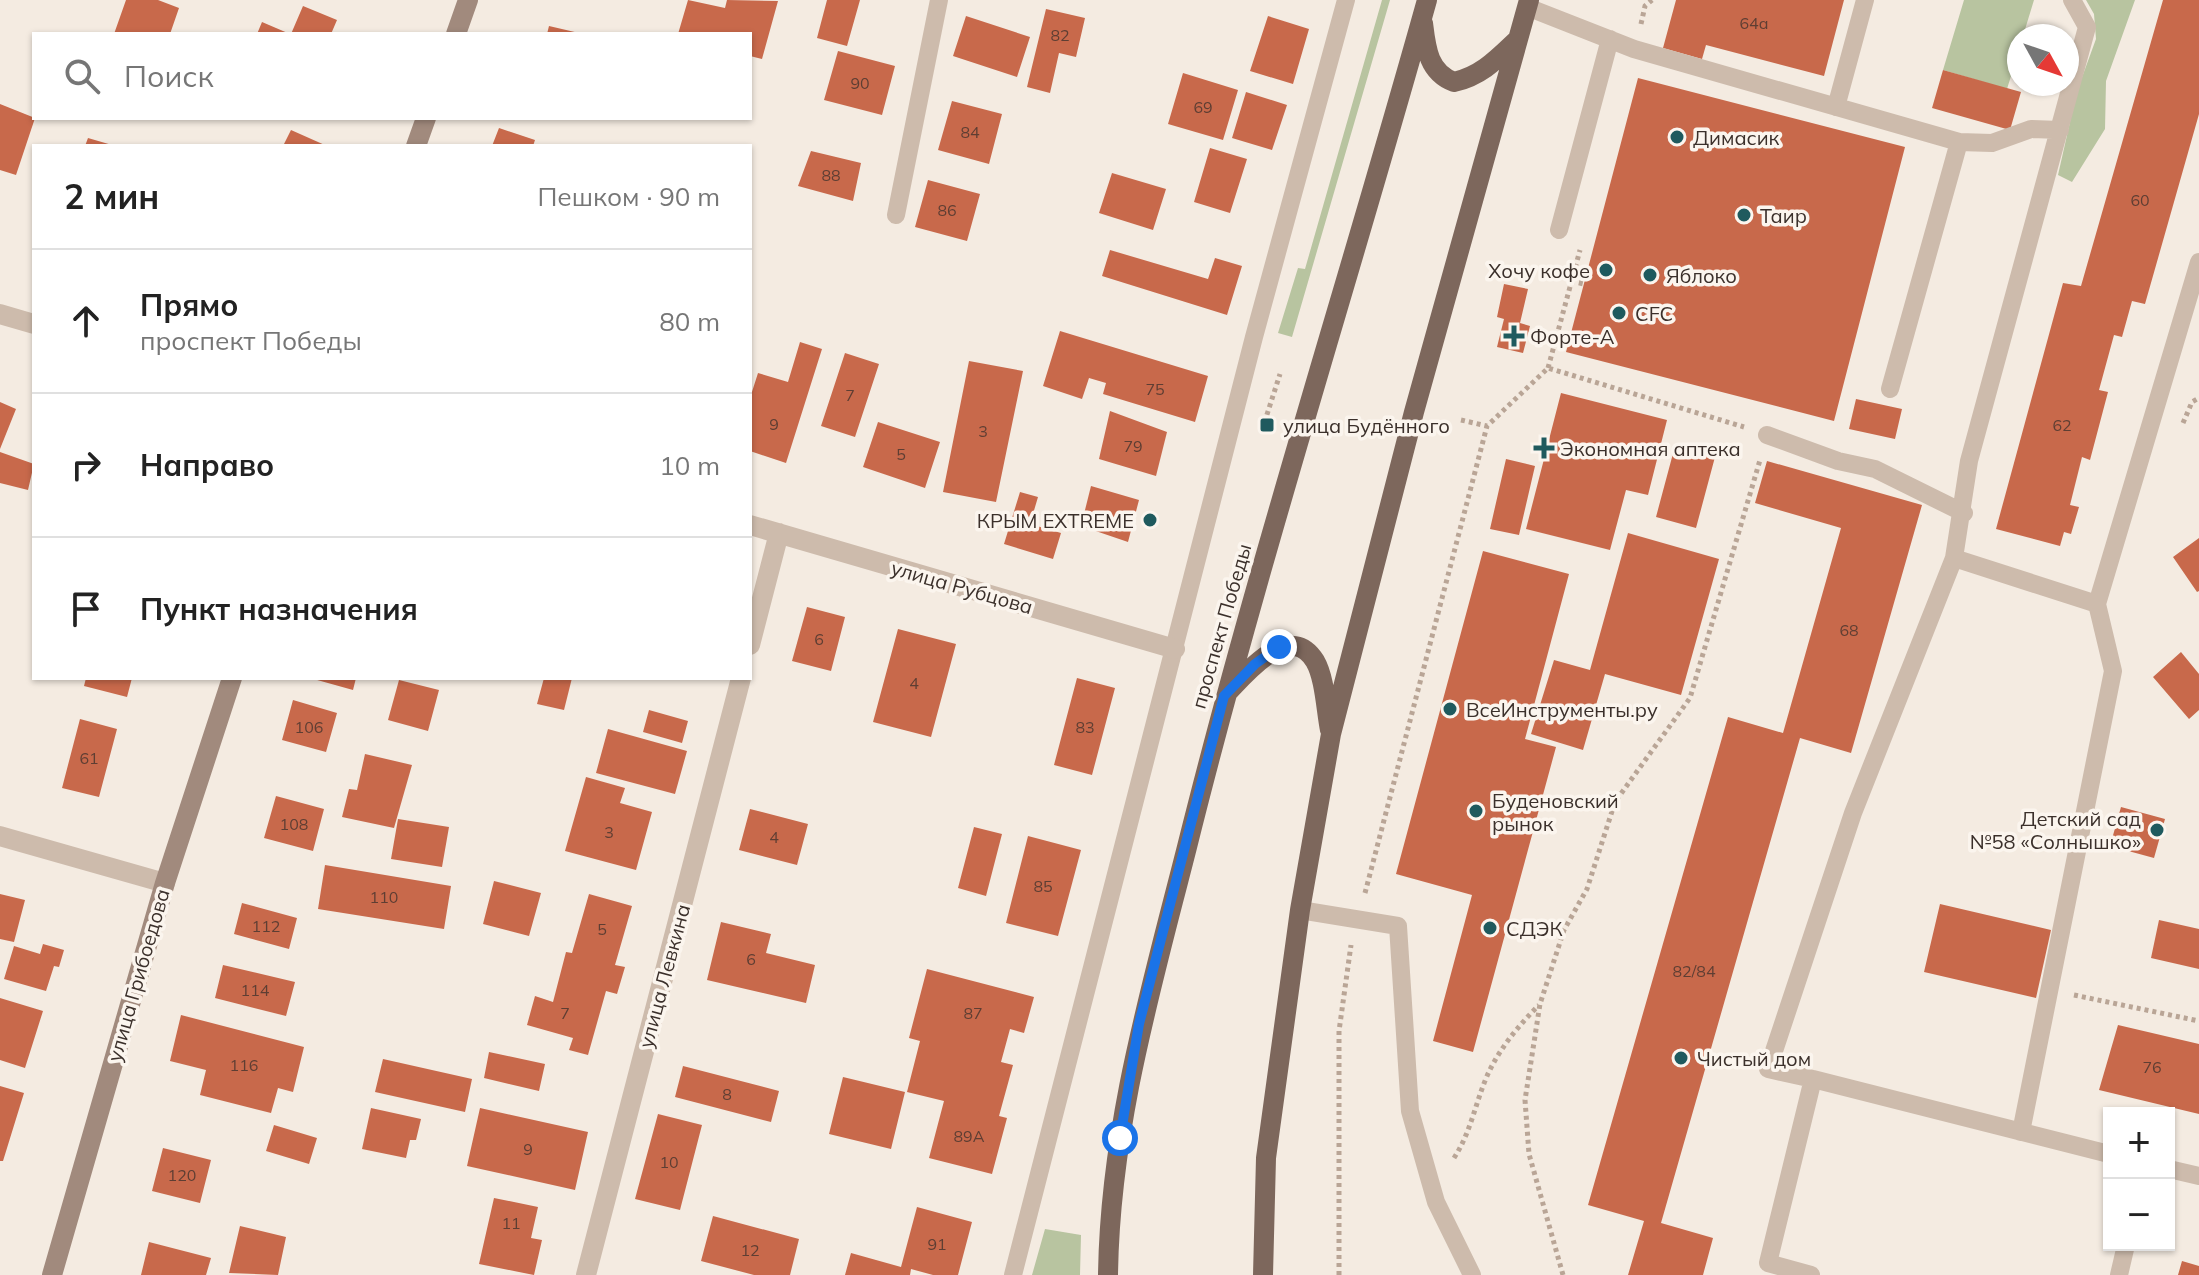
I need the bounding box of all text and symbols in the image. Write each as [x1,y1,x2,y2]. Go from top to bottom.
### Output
house number: 64а [1740,13,1768,33]
north arrow [2007,24,2079,96]
house number: 82 [1050,25,1070,45]
search box [32,32,752,120]
icon: search [60,54,104,98]
text: Поиск [124,57,214,95]
house number: 90 [850,73,870,93]
house number: 69 [1193,97,1213,117]
house number: 84 [960,122,980,142]
place label: Димасик [1693,125,1780,150]
marker: Димасик [1668,128,1686,146]
house number: 88 [821,165,841,185]
text: 2 мин [64,175,159,218]
text: Пешком · 90 m [537,180,720,213]
house number: 60 [2130,190,2150,210]
house number: 86 [937,200,957,220]
place label: Таир [1760,203,1807,228]
marker: Таир [1735,206,1753,224]
place label: Хочу кофе [1488,258,1590,283]
marker: Хочу кофе [1597,261,1615,279]
place label: Яблоко [1666,263,1737,288]
marker: Яблоко [1641,266,1659,284]
text: Прямо [140,286,238,324]
icon: ahead [64,299,108,343]
place label: CFC [1635,301,1673,326]
marker: CFC [1610,304,1628,322]
text: 80 m [659,305,720,338]
text: проспект Победы [140,324,362,357]
place label: Форте-А [1530,324,1615,349]
marker: Форте-А [1505,327,1523,345]
house number: 75 [1145,379,1165,399]
house number: 7 [845,385,855,405]
place label: улица Будённого [1283,413,1450,438]
house number: 9 [769,414,779,434]
house number: 62 [2052,415,2072,435]
marker: улица Будённого [1258,416,1276,434]
house number: 3 [978,421,988,441]
house number: 79 [1123,436,1143,456]
place label: Экономная аптека [1560,436,1741,461]
marker: Экономная аптека [1535,439,1553,457]
icon: right [64,443,108,487]
house number: 5 [896,444,906,464]
text: Направо [140,446,274,484]
text: 10 m [659,449,720,482]
place label: КРЫМ EXTREME [977,508,1134,533]
marker: КРЫМ EXTREME [1141,511,1159,529]
street label: проспект Победы [1185,541,1257,711]
street label: улица Рубцова [888,555,1036,619]
icon: arrive [64,587,108,631]
text: Пункт назначения [140,590,418,628]
house number: 68 [1839,620,1859,640]
house number: 6 [814,629,824,649]
route end [1261,629,1297,665]
house number: 4 [909,673,919,693]
place label: ВсеИнструменты.ру [1466,697,1658,722]
marker: ВсеИнструменты.ру [1441,700,1459,718]
house number: 106 [295,717,323,737]
house number: 83 [1075,717,1095,737]
house number: 61 [79,748,99,768]
place label: Буденовский рынок [1492,788,1619,836]
marker: Буденовский рынок [1467,802,1485,820]
place label: Детский сад №58 «Солнышко» [1970,806,2141,854]
house number: 108 [280,814,308,834]
marker: Детский сад №58 «Солнышко» [2148,821,2166,839]
house number: 3 [604,822,614,842]
house number: 4 [769,827,779,847]
house number: 85 [1033,876,1053,896]
street label: улица Грибоедова [101,886,175,1064]
house number: 110 [370,887,398,907]
street label: улица Левкина [633,901,695,1051]
house number: 112 [252,916,280,936]
place label: СДЭК [1506,916,1563,941]
house number: 5 [597,919,607,939]
marker: СДЭК [1481,919,1499,937]
house number: 6 [746,949,756,969]
house number: 82/84 [1673,961,1716,981]
house number: 114 [241,980,270,1000]
house number: 7 [560,1003,570,1023]
house number: 87 [963,1003,983,1023]
place label: Чистый дом [1697,1046,1811,1071]
marker: Чистый дом [1672,1049,1690,1067]
house number: 116 [230,1055,258,1075]
house number: 76 [2142,1057,2162,1077]
house number: 8 [722,1084,732,1104]
map controls [2103,1107,2175,1251]
button: + [2103,1107,2175,1179]
route start [1102,1120,1138,1156]
house number: 89А [954,1126,985,1146]
house number: 9 [523,1139,533,1159]
house number: 10 [659,1152,679,1172]
house number: 120 [168,1165,196,1185]
button: − [2103,1179,2175,1251]
house number: 11 [501,1213,521,1233]
house number: 91 [927,1234,947,1254]
house number: 12 [740,1240,760,1260]

